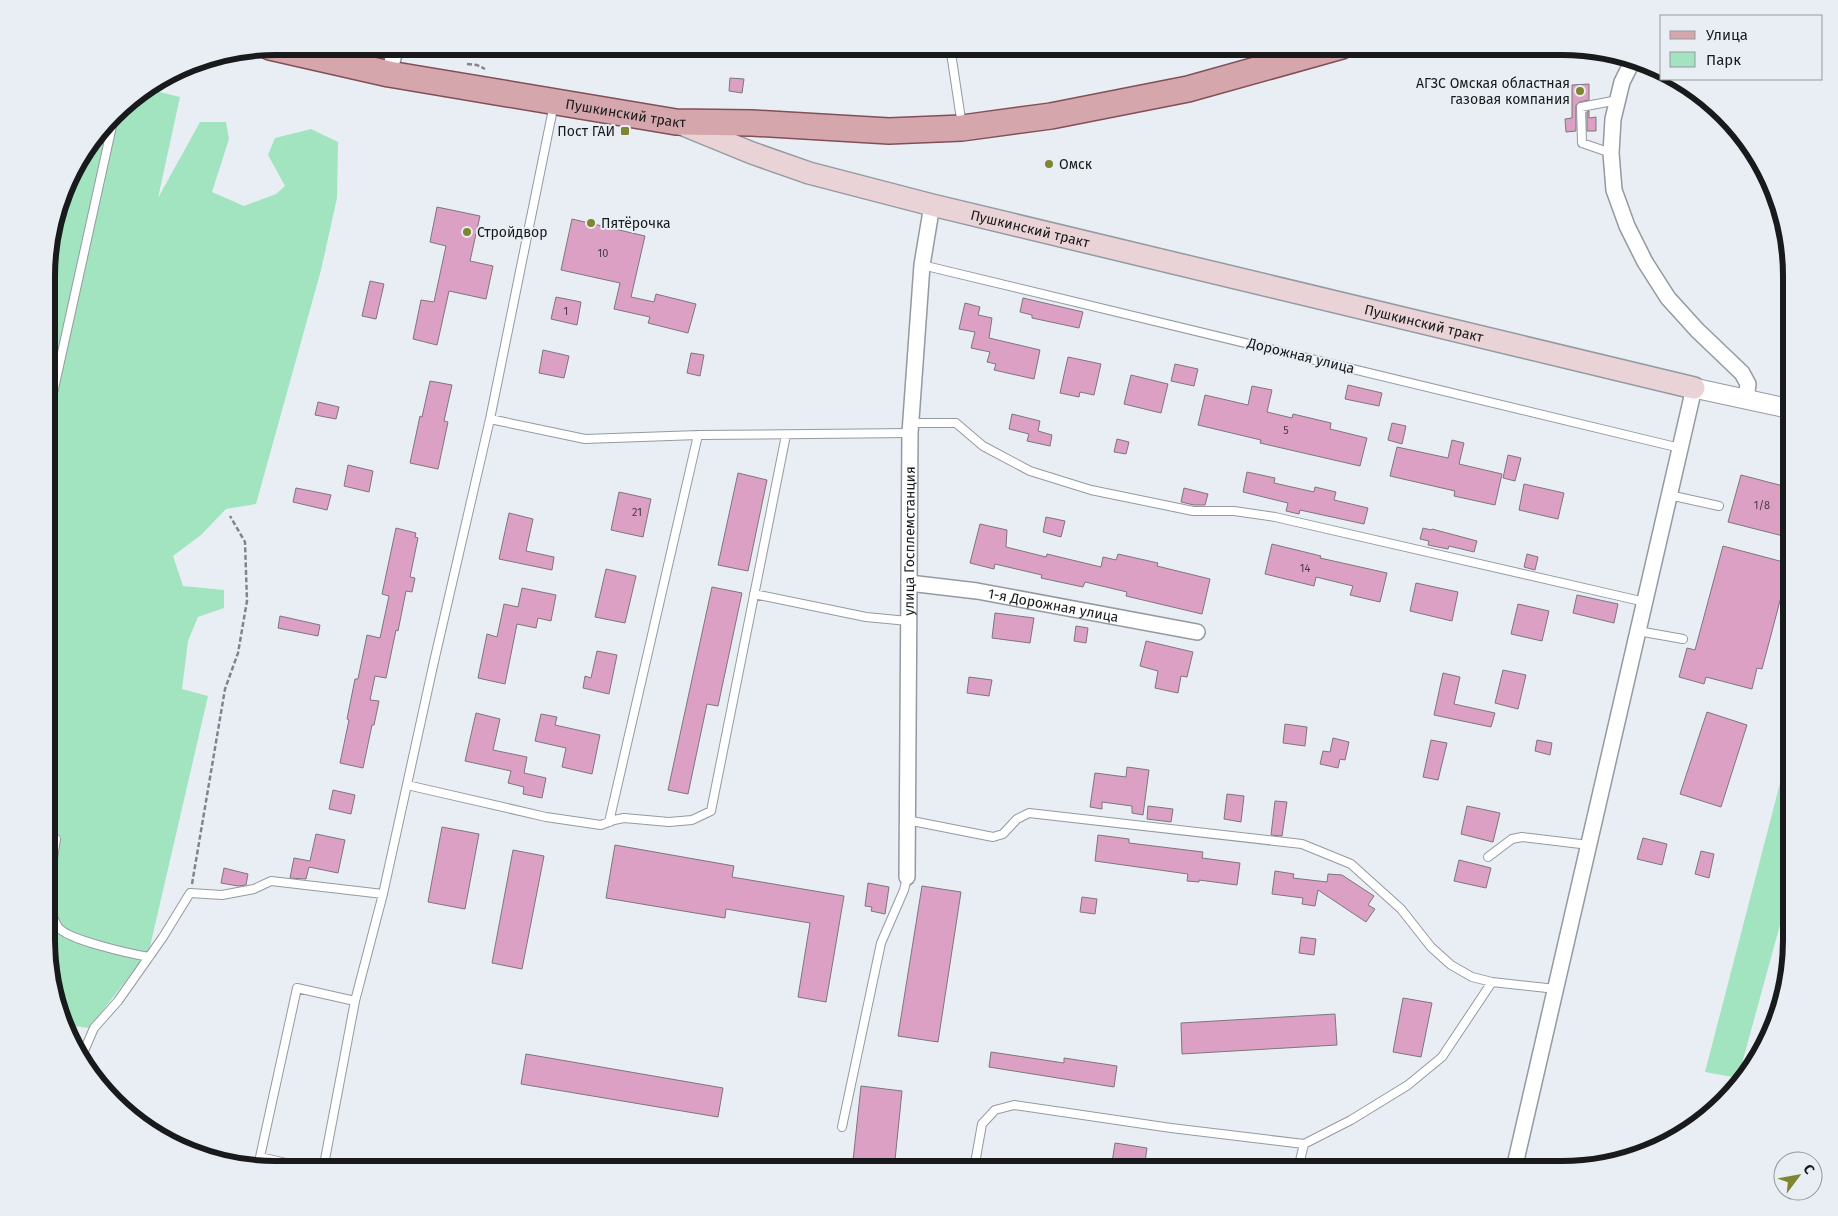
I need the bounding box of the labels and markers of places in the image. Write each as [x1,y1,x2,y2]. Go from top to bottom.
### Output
place label: АГЗС Омская областная газовая компания [1416,75,1570,108]
marker: АГЗС Омская областная газовая компания [1574,85,1586,97]
place label: Пост ГАИ [557,123,615,140]
marker: Пост ГАИ [619,125,631,137]
place label: Омск [1059,156,1093,173]
marker: Омск [1043,158,1055,170]
place label: Пятёрочка [601,215,671,232]
marker: Пятёрочка [585,217,597,229]
place label: Стройдвор [477,224,548,241]
marker: Стройдвор [461,226,473,238]

